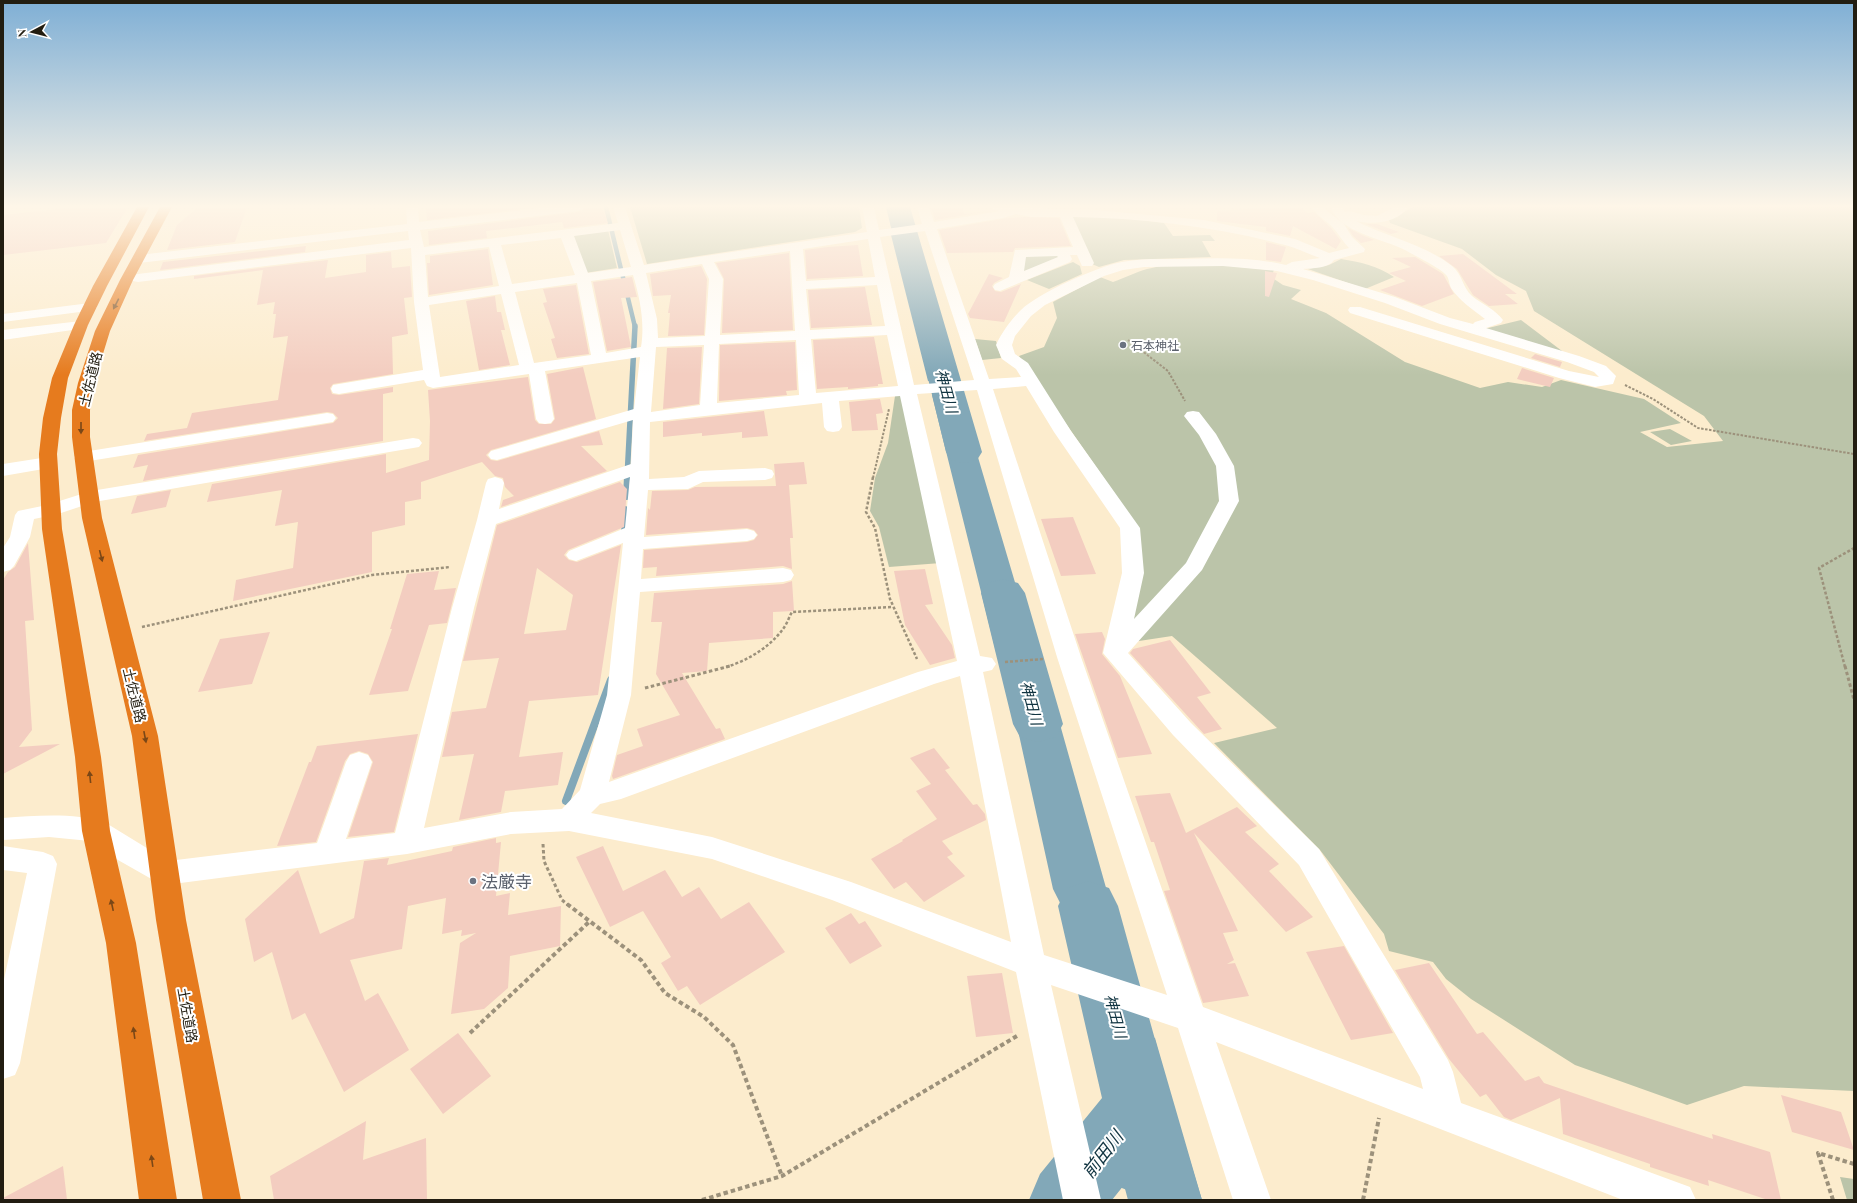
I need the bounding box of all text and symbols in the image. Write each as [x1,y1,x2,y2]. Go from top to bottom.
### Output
north arrow [12,12,52,52]
text: N [14,28,30,38]
one-way arrow [113,298,119,310]
place label: 石本神社 [1131,337,1179,353]
marker: 石本神社 [1118,340,1128,350]
street label: 土佐道路 [74,350,106,408]
water label: 神田川 [932,367,963,417]
one-way arrow [78,422,84,435]
one-way arrow [99,550,105,562]
street label: 土佐道路 [119,666,151,724]
water label: 神田川 [1017,679,1048,729]
one-way arrow [142,731,148,743]
one-way arrow [87,771,94,783]
place label: 法厳寺 [481,870,532,892]
marker: 法厳寺 [468,876,478,886]
one-way arrow [109,898,115,911]
street label: 土佐道路 [174,986,202,1044]
water label: 神田川 [1101,992,1132,1042]
one-way arrow [131,1027,137,1039]
water label: 前田川 [1076,1124,1129,1183]
one-way arrow [149,1155,155,1167]

